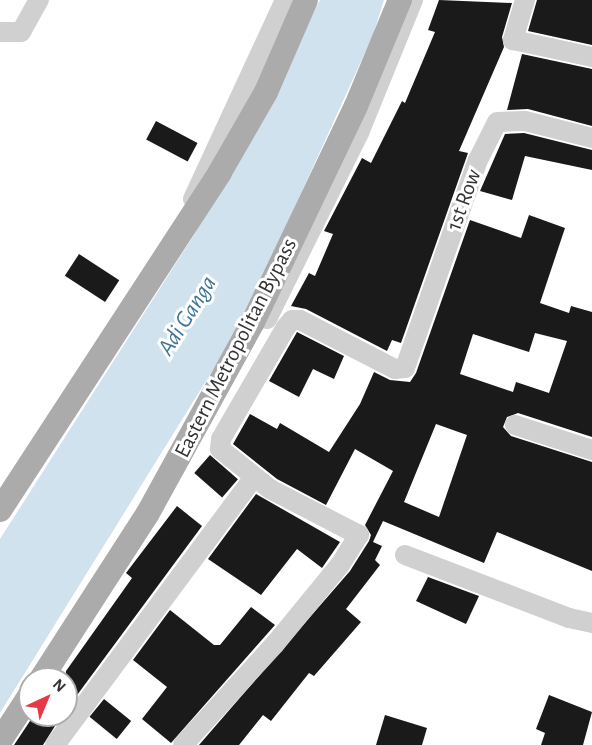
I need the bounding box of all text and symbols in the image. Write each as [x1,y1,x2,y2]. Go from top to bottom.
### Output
street label: 1st Row [441,166,487,234]
street label: Eastern Metropolitan Bypass [169,234,303,462]
water label: Adi Ganga [152,271,224,361]
north arrow [18,667,78,727]
text: N [50,676,69,695]

